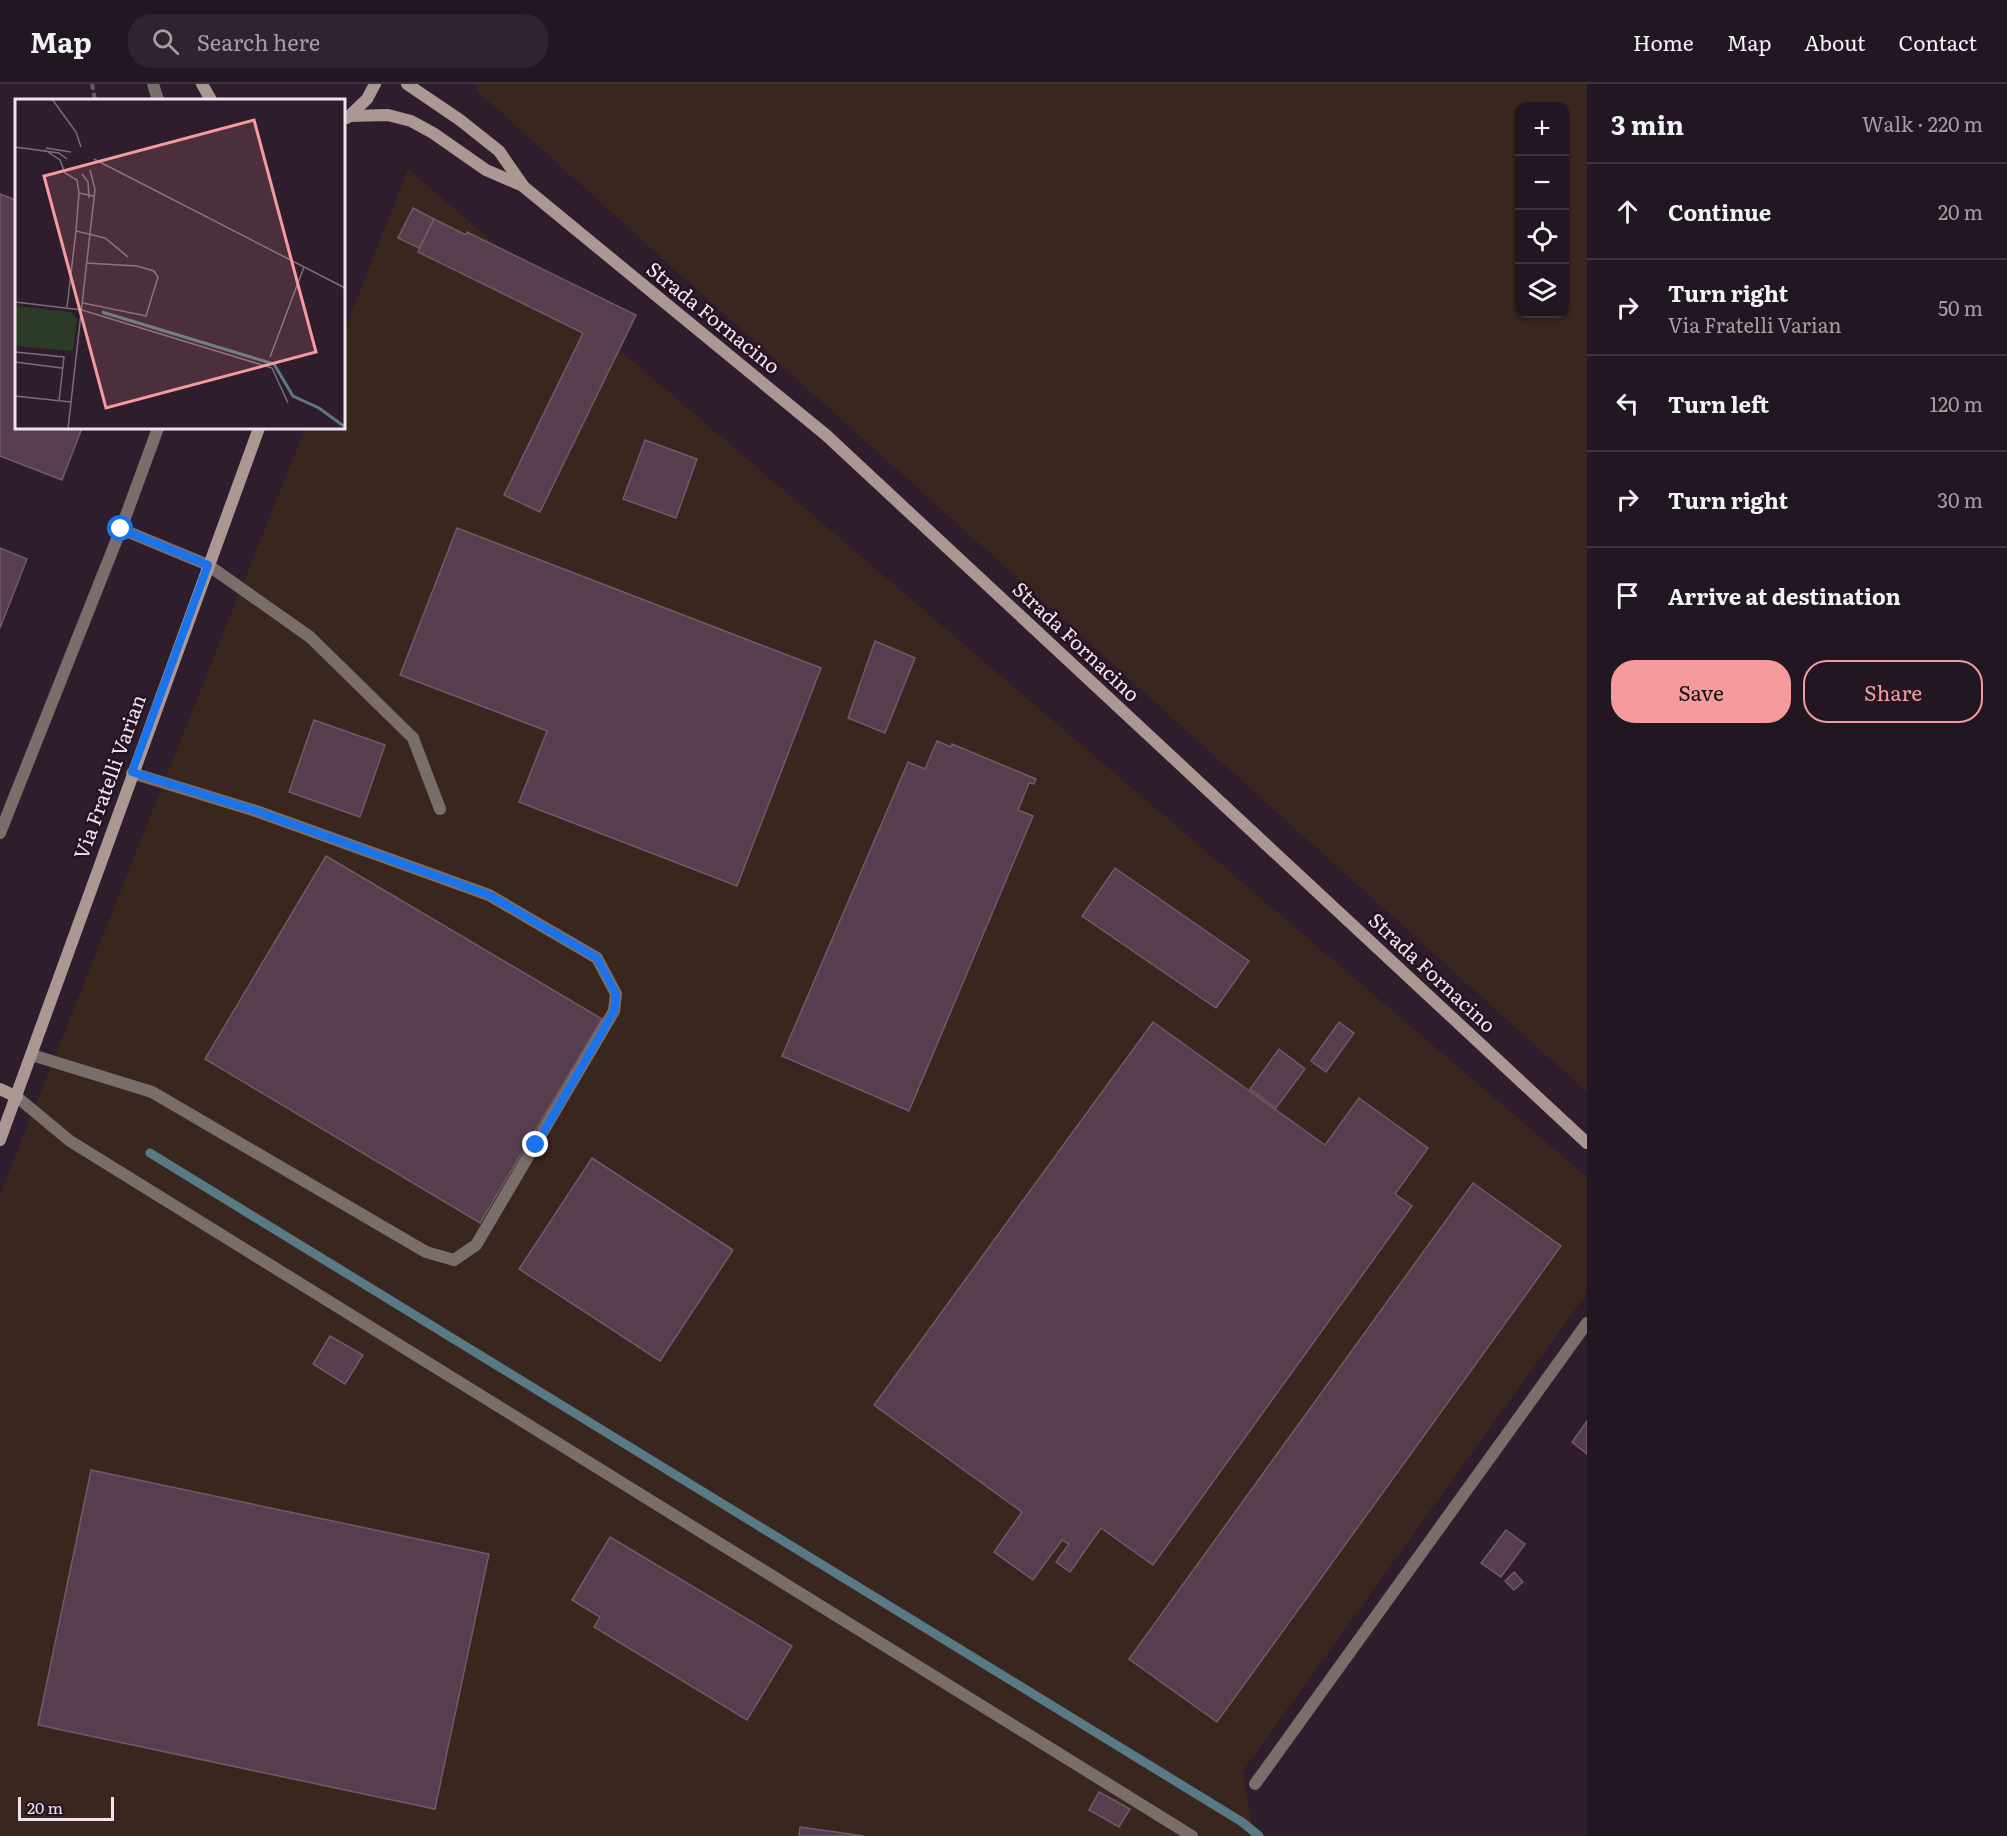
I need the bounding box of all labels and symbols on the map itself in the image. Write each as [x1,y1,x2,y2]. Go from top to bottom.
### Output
inset map [15,99,345,429]
street label: Strada Fornacino [641,253,788,380]
route start [107,515,133,541]
street label: Strada Fornacino [1007,573,1148,708]
street label: Via Fratelli Varian [64,690,152,863]
street label: Strada Fornacino [1363,904,1504,1039]
route end [522,1131,548,1157]
scale bar [18,1794,114,1822]

